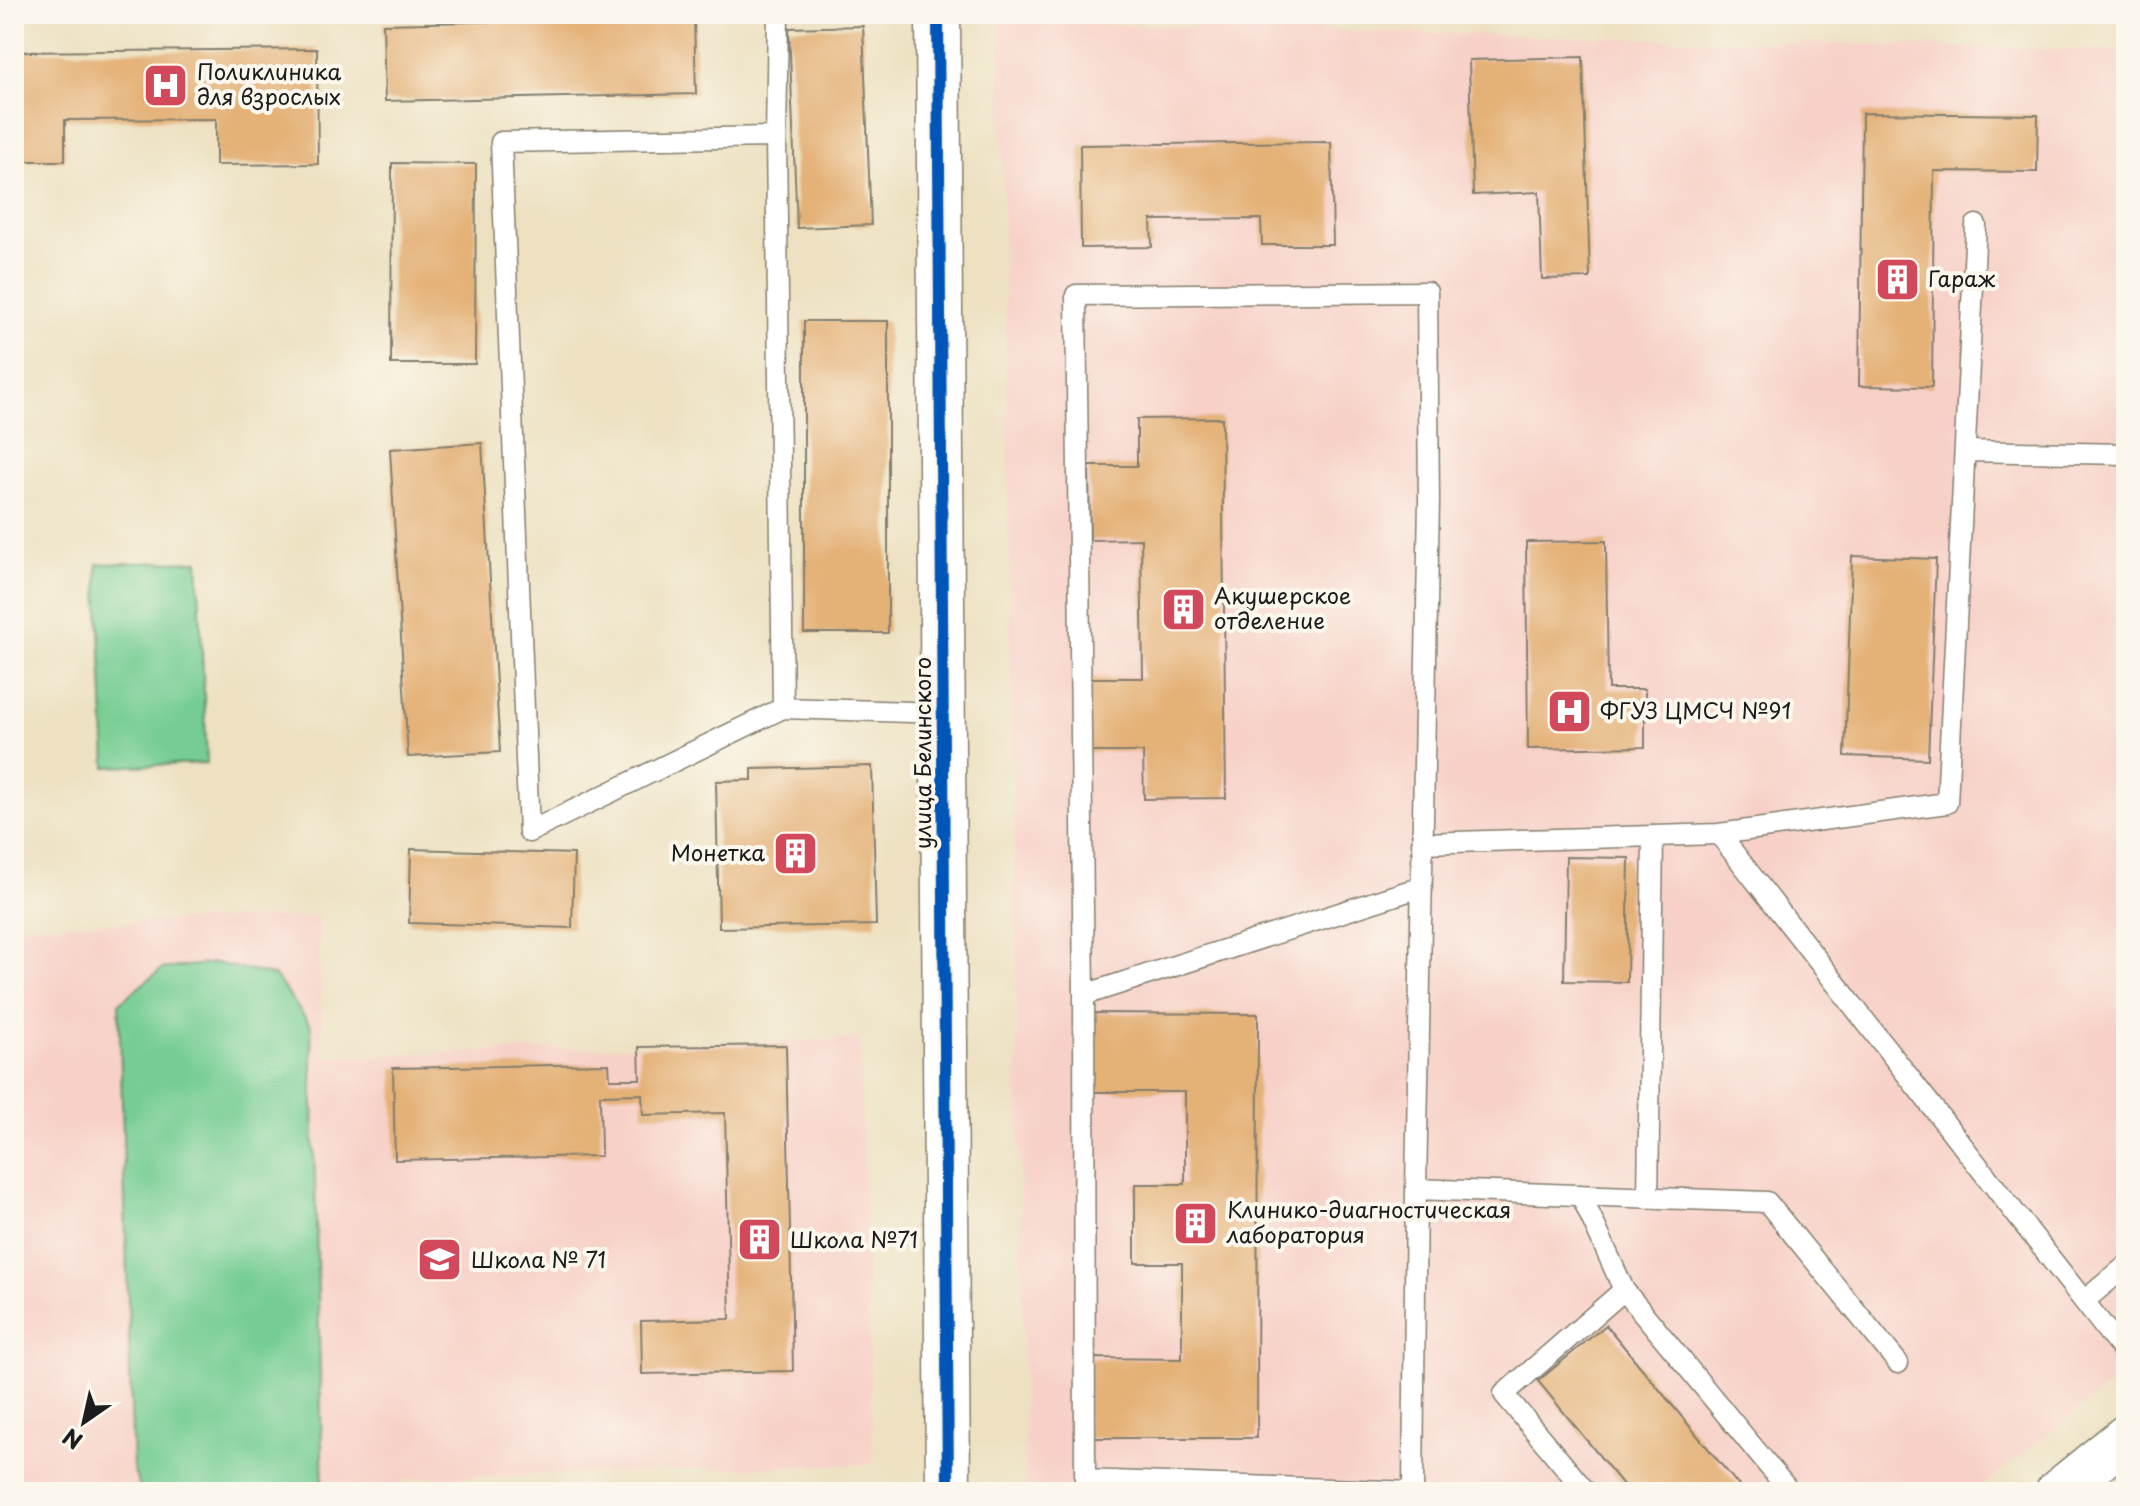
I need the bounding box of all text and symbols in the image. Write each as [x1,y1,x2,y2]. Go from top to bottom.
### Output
place label: Поликлиника для взрослых [197,54,341,112]
hospital icon: Поликлиника для взрослых [142,61,190,109]
building icon: Гараж [1873,255,1921,303]
place label: Гараж [1928,261,1996,294]
place label: Акушерское отделение [1214,578,1351,636]
building icon: Акушерское отделение [1159,585,1207,633]
street label: улица Белинского [905,657,938,849]
hospital icon: ФГУЗ ЦМСЧ №91 [1545,687,1593,735]
place label: ФГУЗ ЦМСЧ №91 [1600,693,1791,726]
building icon: Монетка [772,829,820,877]
place label: Монетка [671,835,765,868]
place label: Клинико-диагностическая лаборатория [1226,1192,1511,1250]
building icon: Клинико-диагностическая лаборатория [1172,1199,1220,1247]
building icon: Школа №71 [735,1216,783,1264]
place label: Школа №71 [790,1222,918,1255]
school or university icon: Школа № 71 [416,1236,464,1284]
place label: Школа № 71 [471,1242,606,1275]
north arrow [44,1382,124,1462]
text: N [56,1421,88,1458]

